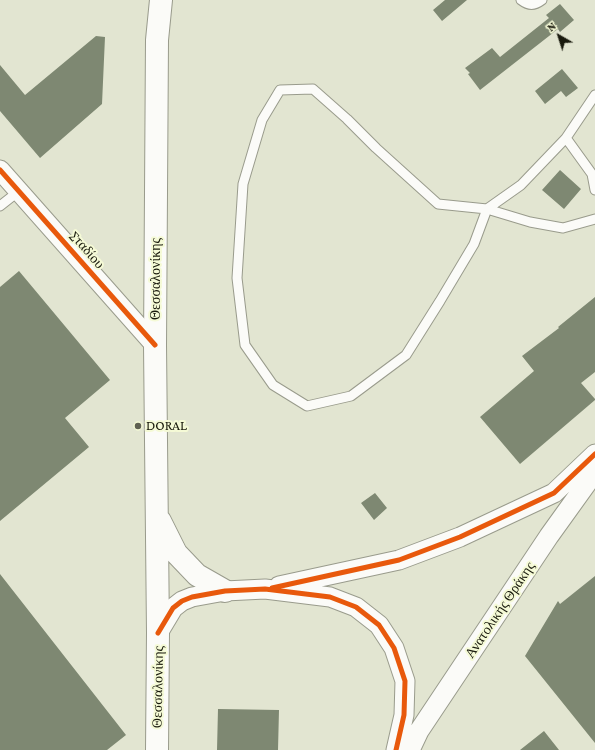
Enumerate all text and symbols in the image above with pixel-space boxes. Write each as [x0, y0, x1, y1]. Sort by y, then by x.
north arrow [539, 16, 579, 56]
text: N [545, 20, 558, 34]
street label: Σταδίου [66, 228, 108, 272]
street label: Θεσσαλονίκης [148, 238, 164, 320]
place label: DORAL [146, 418, 187, 434]
marker: DORAL [133, 421, 143, 431]
street label: Ανατολικής Θράκης [462, 559, 538, 661]
street label: Θεσσαλονίκης [149, 646, 167, 728]

